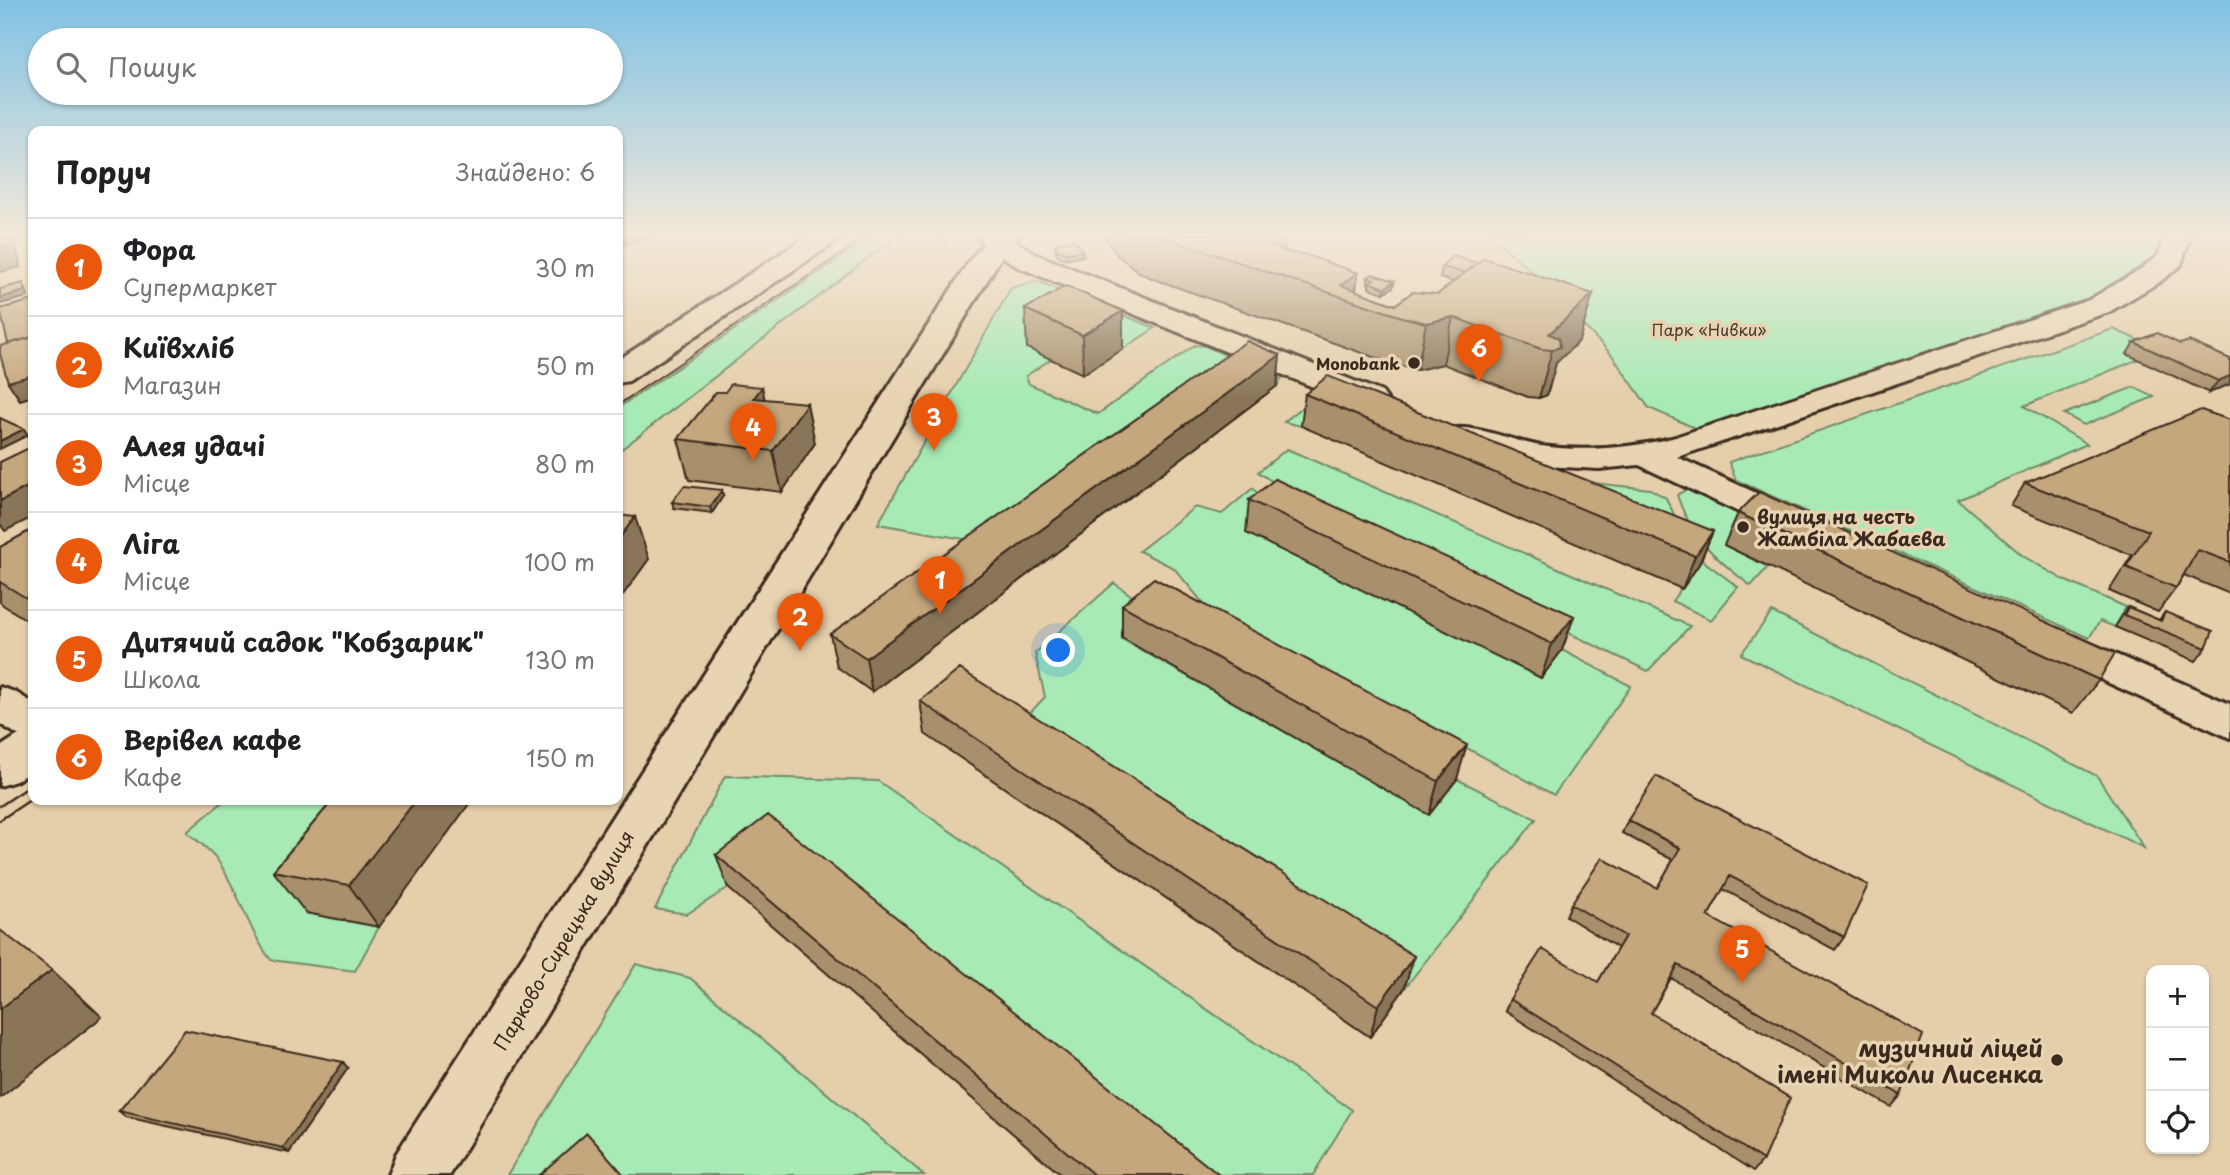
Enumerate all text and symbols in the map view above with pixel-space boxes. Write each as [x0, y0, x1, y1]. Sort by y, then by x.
search box [28, 28, 623, 105]
text: Пошук [108, 47, 196, 86]
icon: search [52, 48, 90, 86]
text: Поруч [56, 149, 151, 194]
text: Знайдено: 6 [456, 154, 595, 189]
text: Фора [123, 230, 196, 269]
text: 1 [74, 250, 85, 285]
text: 30 m [534, 250, 595, 285]
text: Супермаркет [123, 269, 277, 304]
park label: Парк «Нивки» [1651, 317, 1767, 341]
pin: 6 [1456, 324, 1502, 382]
text: Київхліб [123, 328, 234, 367]
text: 2 [71, 348, 87, 383]
text: 50 m [535, 348, 595, 383]
place label: Monobank [1316, 351, 1400, 375]
marker: Monobank [1406, 355, 1422, 371]
text: Магазин [123, 367, 222, 402]
pin: 3 [911, 393, 957, 451]
pin: 4 [730, 403, 776, 461]
text: Алея удачі [123, 426, 265, 465]
text: 3 [71, 446, 87, 481]
text: 80 m [535, 446, 595, 481]
text: Місце [123, 465, 190, 500]
place label: вулиця на честь Жамбіла Жабаєва [1757, 502, 1945, 552]
marker: вулиця на честь Жамбіла Жабаєва [1735, 519, 1751, 535]
text: Ліга [123, 524, 180, 563]
text: 4 [71, 544, 87, 579]
text: 100 m [525, 544, 595, 579]
pin: 1 [917, 556, 963, 614]
text: Місце [123, 563, 190, 598]
pin: 2 [777, 593, 823, 651]
text: Дитячий садок "Кобзарик" [123, 622, 484, 661]
your location [1041, 633, 1075, 667]
text: 5 [72, 642, 86, 677]
text: 130 m [525, 642, 595, 677]
text: Школа [123, 661, 200, 696]
text: Верівел кафе [123, 720, 301, 759]
text: 6 [71, 740, 87, 775]
text: 150 m [526, 740, 595, 775]
text: Кафе [123, 759, 182, 794]
street label: Парково-Сирецька вулиця [486, 825, 640, 1055]
pin: 5 [1719, 925, 1765, 983]
map controls [2146, 965, 2209, 1154]
button: + [2146, 965, 2209, 1028]
button: − [2146, 1028, 2209, 1091]
place label: музичний ліцей імені Миколи Лисенка [1777, 1030, 2043, 1091]
marker: музичний ліцей імені Миколи Лисенка [2049, 1052, 2065, 1068]
button: locate [2146, 1091, 2209, 1154]

